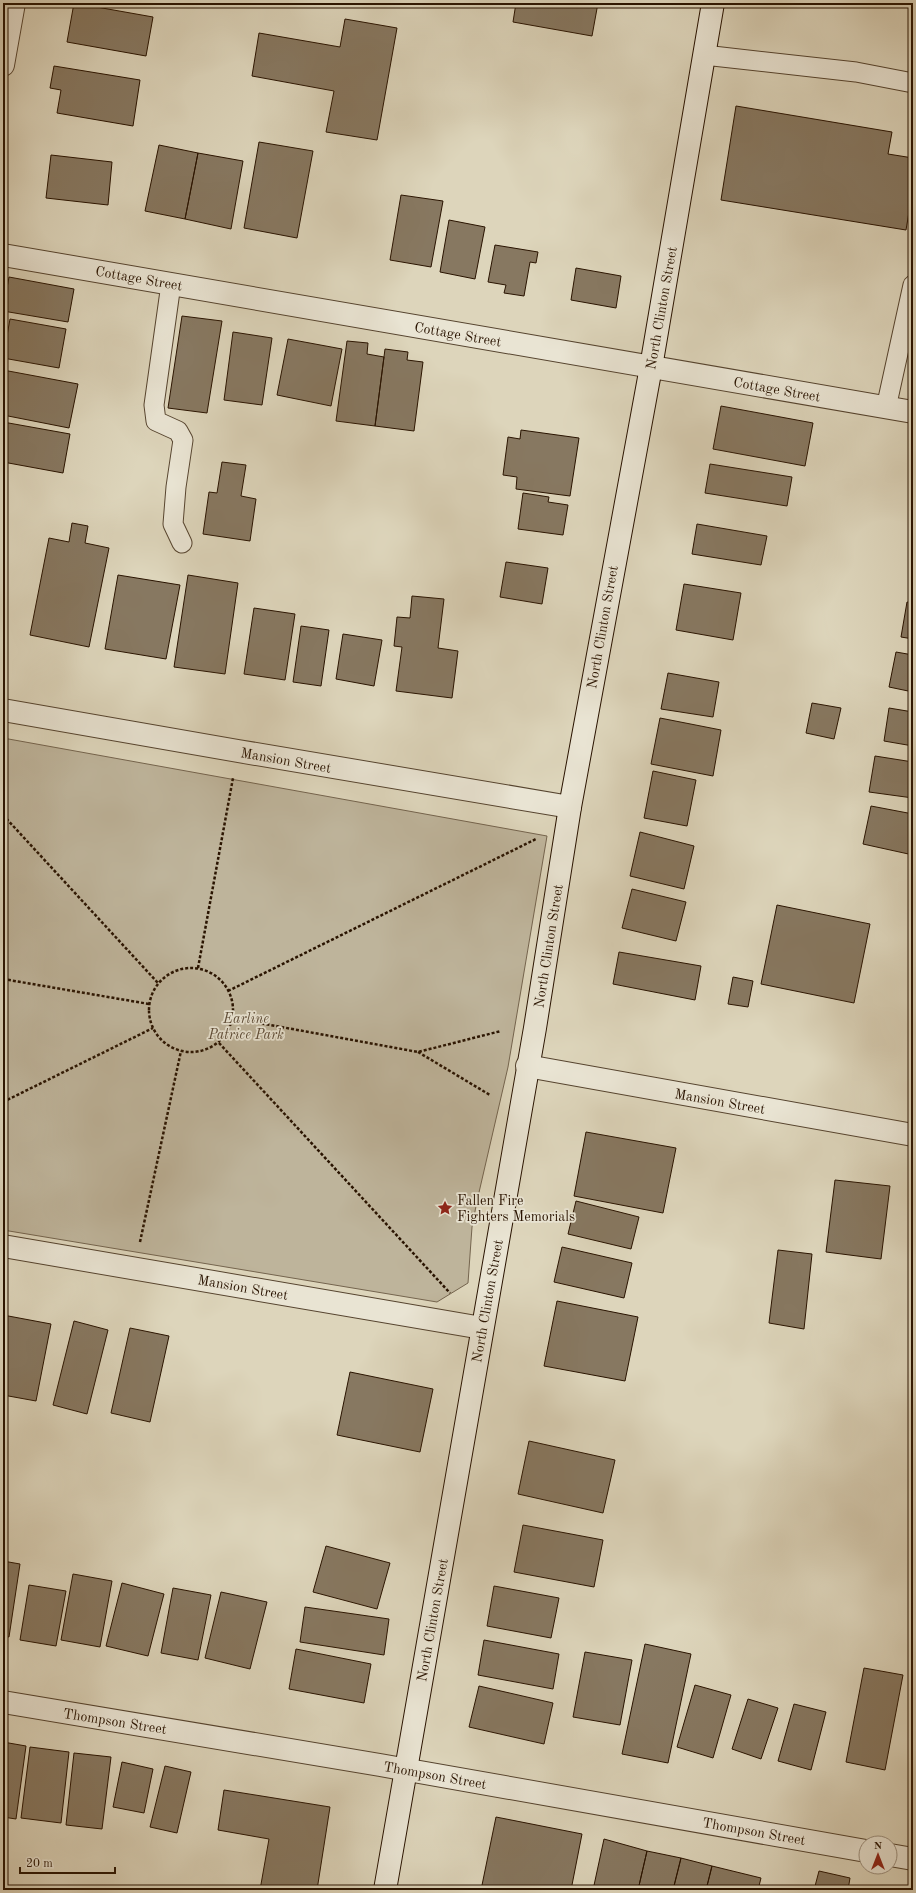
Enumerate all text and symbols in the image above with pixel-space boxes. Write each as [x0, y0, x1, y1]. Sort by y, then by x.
street label: North Clinton Street [644, 245, 680, 371]
street label: Cottage Street [94, 264, 183, 294]
street label: Cottage Street [413, 320, 502, 350]
street label: Cottage Street [732, 375, 821, 405]
street label: North Clinton Street [585, 564, 621, 690]
street label: Mansion Street [240, 746, 332, 776]
street label: North Clinton Street [532, 883, 566, 1009]
park label: Earline Patrice Park [207, 1012, 284, 1042]
street label: Mansion Street [674, 1087, 766, 1117]
place label: Fallen Fire Fighters Memorials [457, 1194, 575, 1224]
place icon: Fallen Fire Fighters Memorials [436, 1199, 454, 1217]
street label: North Clinton Street [470, 1238, 506, 1364]
street label: Mansion Street [197, 1273, 289, 1303]
street label: North Clinton Street [415, 1557, 451, 1683]
street label: Thompson Street [62, 1707, 168, 1737]
street label: Thompson Street [382, 1760, 488, 1792]
street label: Thompson Street [701, 1816, 807, 1848]
north arrow [858, 1835, 898, 1875]
text: N [874, 1841, 883, 1852]
scale bar [20, 1849, 115, 1875]
text: 20 m [26, 1858, 53, 1870]

